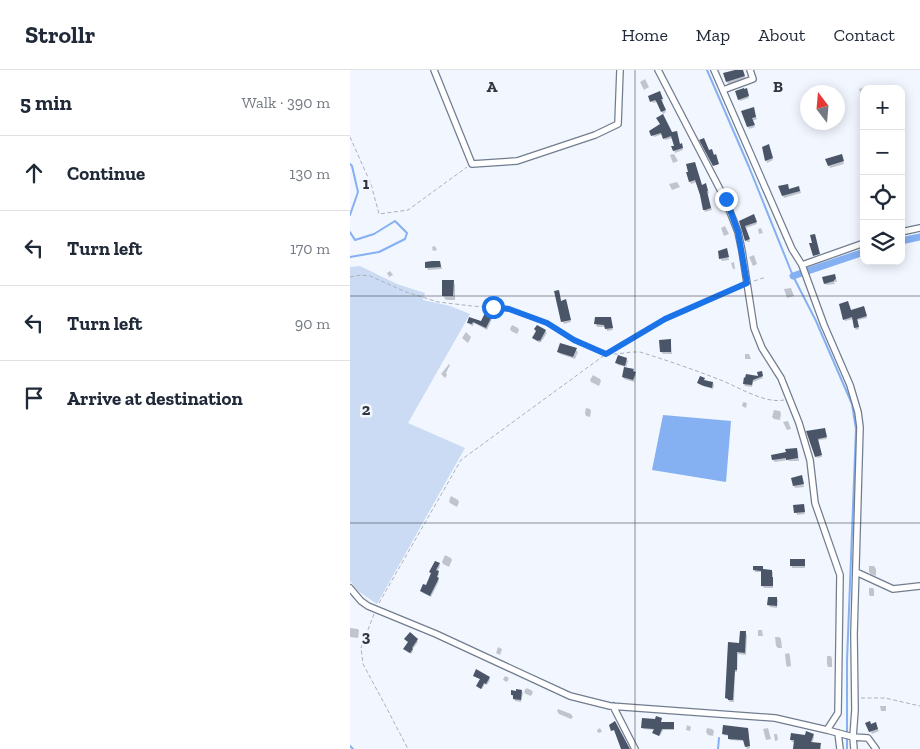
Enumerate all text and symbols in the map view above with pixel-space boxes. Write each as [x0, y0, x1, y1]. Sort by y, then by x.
text: Strollr [25, 20, 95, 49]
text: Home [621, 24, 668, 46]
text: Map [696, 24, 730, 46]
text: About [758, 24, 805, 46]
text: Contact [833, 24, 895, 46]
text: A [487, 77, 498, 96]
text: B [773, 77, 783, 96]
north arrow [800, 85, 845, 130]
map controls [860, 85, 905, 265]
button: + [860, 85, 905, 130]
text: 5 min [20, 90, 72, 115]
text: Walk · 390 m [242, 93, 330, 112]
button: − [860, 130, 905, 175]
icon: ahead [20, 159, 48, 187]
text: Continue [67, 162, 145, 185]
text: 130 m [289, 164, 330, 183]
text: 1 [363, 174, 370, 193]
button: locate [860, 175, 905, 220]
route end [715, 188, 738, 211]
button: layers [860, 220, 905, 265]
icon: left [20, 234, 48, 262]
text: Turn left [67, 237, 142, 260]
text: 170 m [290, 239, 330, 258]
route start [482, 296, 505, 319]
icon: left [20, 309, 48, 337]
text: Turn left [67, 312, 142, 335]
text: 90 m [295, 314, 330, 333]
icon: arrive [20, 384, 48, 412]
text: Arrive at destination [67, 387, 243, 410]
text: 2 [362, 400, 371, 419]
text: 3 [362, 627, 371, 646]

